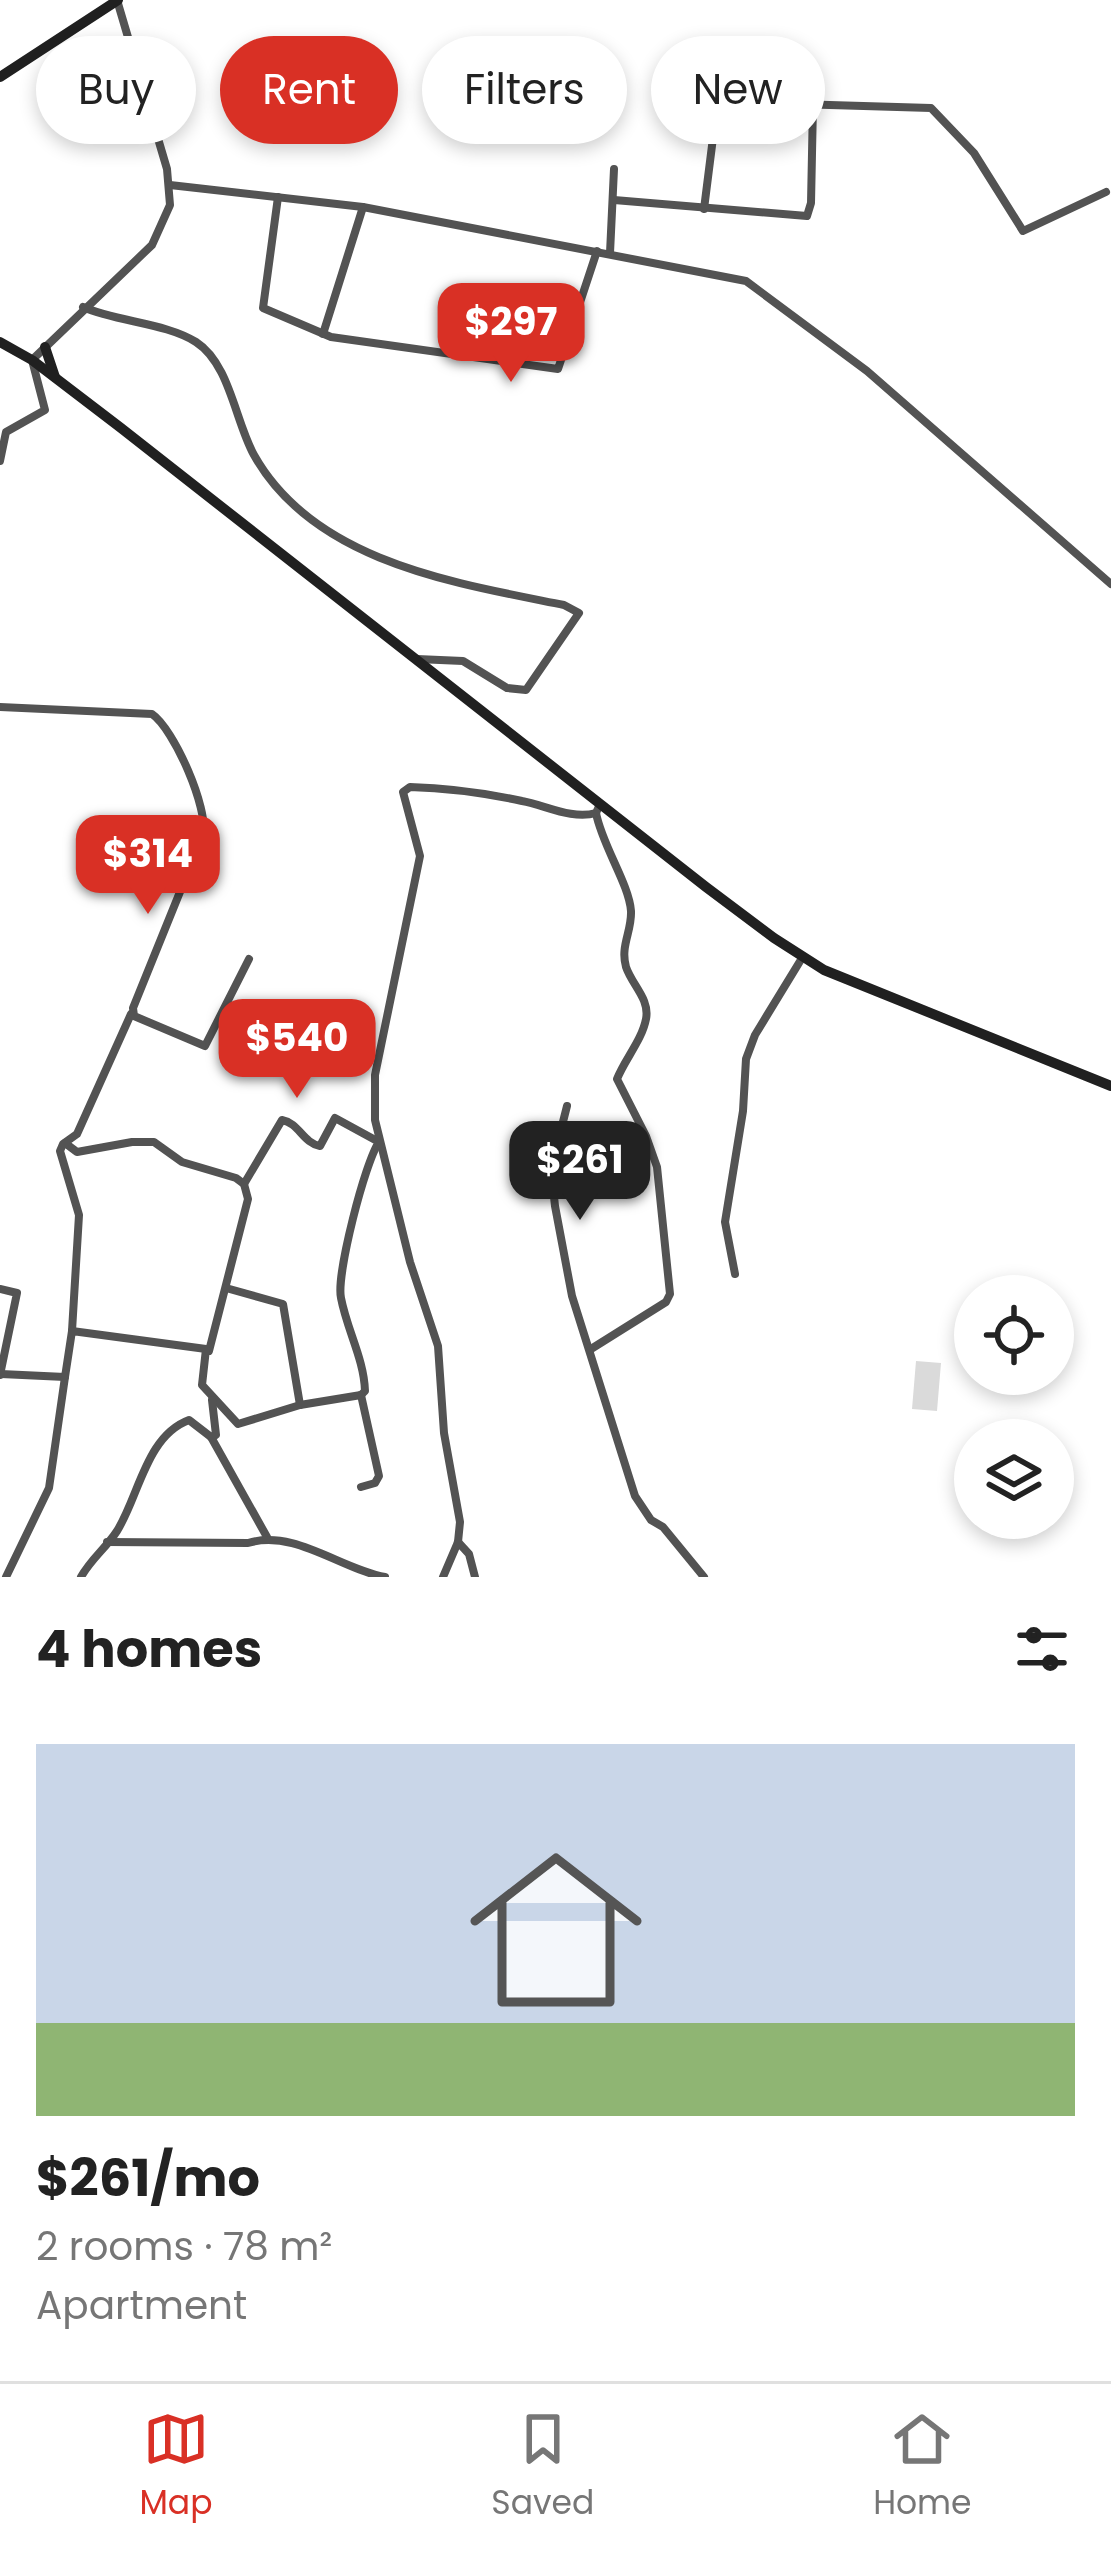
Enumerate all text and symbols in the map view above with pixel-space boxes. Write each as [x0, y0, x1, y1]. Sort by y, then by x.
chip: Buy [36, 36, 196, 144]
chip: Rent [220, 36, 398, 144]
chip: Filters [422, 36, 627, 144]
chip: New [651, 36, 825, 144]
pin: $297 [440, 283, 582, 385]
text: $297 [465, 294, 557, 349]
pin: $314 [77, 815, 219, 917]
text: $314 [103, 826, 193, 881]
pin: $540 [226, 999, 368, 1101]
text: $540 [246, 1010, 348, 1065]
pin: $261 [509, 1121, 651, 1223]
text: $261 [536, 1132, 624, 1187]
map controls [954, 1275, 1074, 1539]
button: locate [954, 1275, 1074, 1395]
button: layers [954, 1419, 1074, 1539]
text: 4 homes [36, 1613, 262, 1685]
icon: filters [1009, 1616, 1075, 1682]
icon: home [448, 1822, 664, 2038]
text: $261/mo [36, 2142, 260, 2214]
text: 2 rooms · 78 m² [36, 2219, 332, 2274]
text: Apartment [36, 2278, 247, 2333]
tab: Map [139, 2406, 212, 2528]
tab: Saved [491, 2406, 594, 2528]
tab: Home [873, 2406, 972, 2528]

